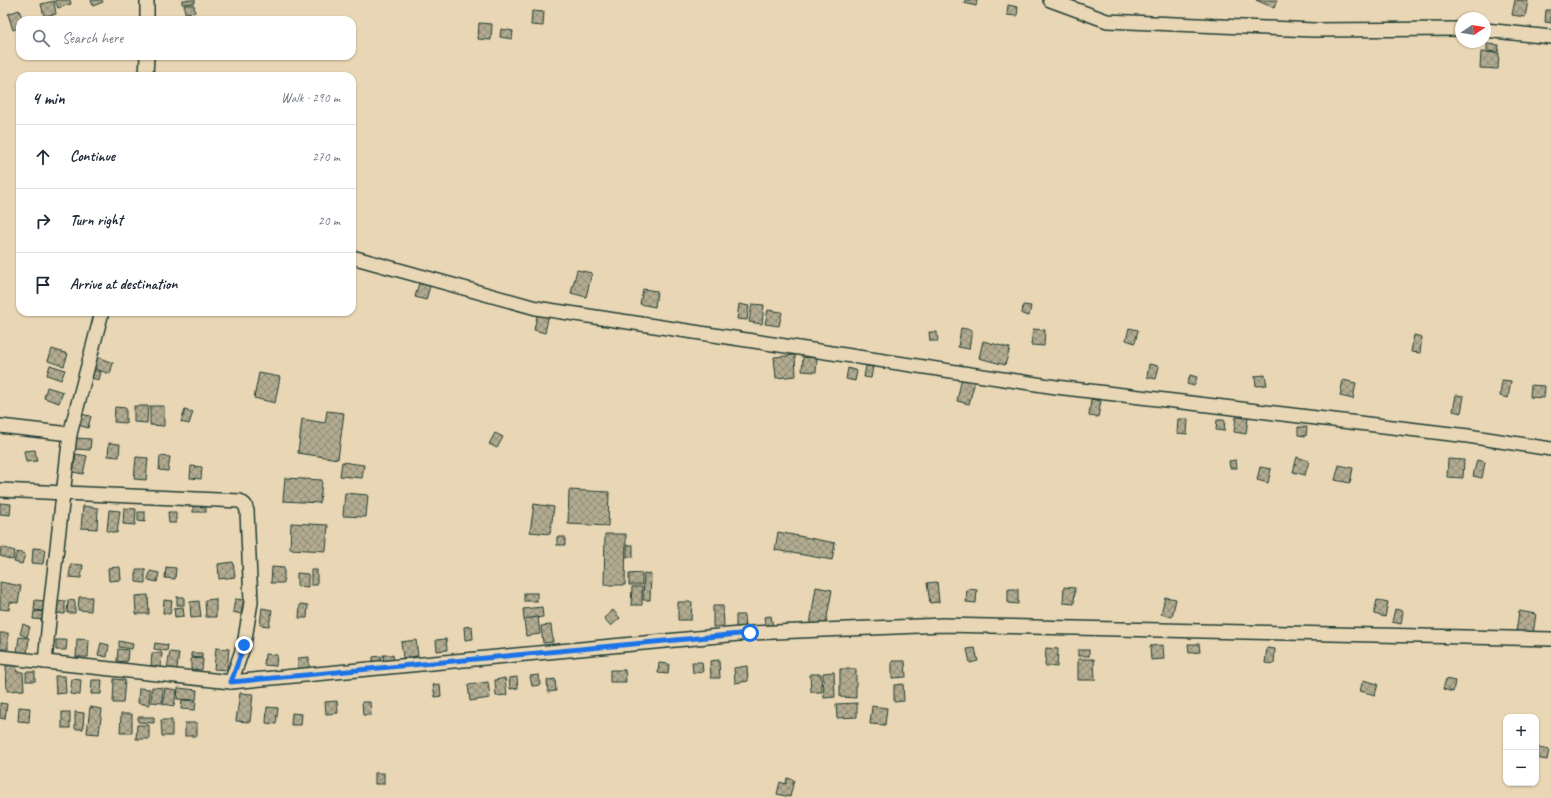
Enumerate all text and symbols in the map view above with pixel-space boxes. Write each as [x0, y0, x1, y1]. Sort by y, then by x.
north arrow [1455, 12, 1491, 48]
search box [16, 16, 356, 60]
icon: search [30, 27, 52, 49]
text: Search here [62, 29, 123, 48]
text: 4 min [32, 88, 65, 109]
text: Walk · 290 m [281, 90, 340, 106]
icon: ahead [32, 146, 54, 168]
text: Continue [70, 147, 115, 166]
text: 270 m [312, 149, 340, 165]
icon: right [32, 210, 54, 232]
text: Turn right [70, 211, 123, 230]
text: 20 m [318, 213, 340, 229]
icon: arrive [32, 274, 54, 296]
text: Arrive at destination [70, 275, 177, 294]
route start [741, 624, 759, 642]
route end [235, 636, 253, 654]
map controls [1503, 714, 1539, 786]
button: + [1503, 714, 1539, 750]
button: − [1503, 750, 1539, 786]

